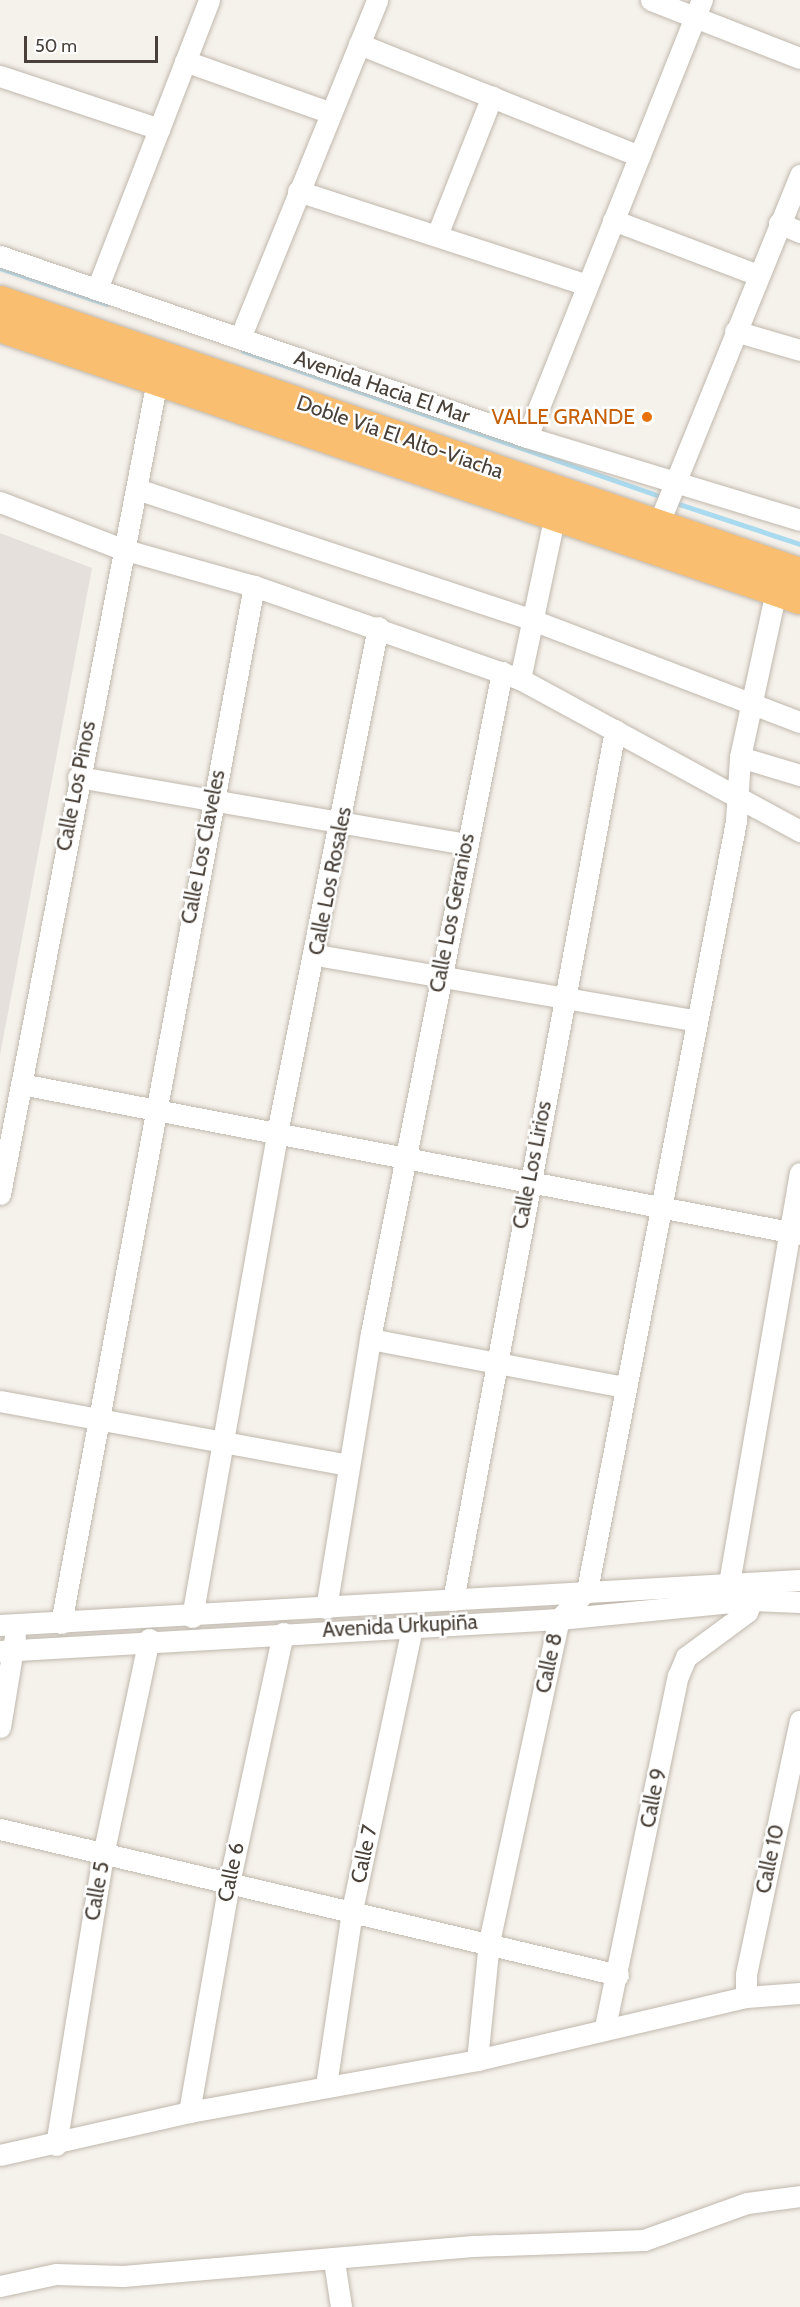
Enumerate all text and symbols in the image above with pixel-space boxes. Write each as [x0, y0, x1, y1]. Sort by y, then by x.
scale bar [27, 24, 160, 62]
text: 50 m [35, 35, 77, 57]
street label: Avenida Hacia El Mar [291, 345, 473, 429]
street label: Doble Vía El Alto-Viacha [293, 390, 507, 484]
place label: VALLE GRANDE [491, 404, 635, 430]
marker: VALLE GRANDE [640, 410, 654, 424]
street label: Calle Los Pinos [51, 719, 101, 853]
street label: Calle Los Claveles [176, 768, 230, 926]
street label: Calle Los Rosales [303, 805, 357, 957]
street label: Calle Los Geranios [424, 831, 480, 995]
street label: Calle Los Lirios [507, 1099, 557, 1231]
street label: Avenida Urkupiña [322, 1609, 478, 1643]
street label: Calle 8 [530, 1631, 568, 1695]
street label: Calle 9 [635, 1766, 671, 1830]
street label: Calle 10 [750, 1822, 790, 1896]
street label: Calle 7 [346, 1823, 382, 1885]
street label: Calle 6 [212, 1840, 250, 1904]
street label: Calle 5 [79, 1859, 115, 1923]

